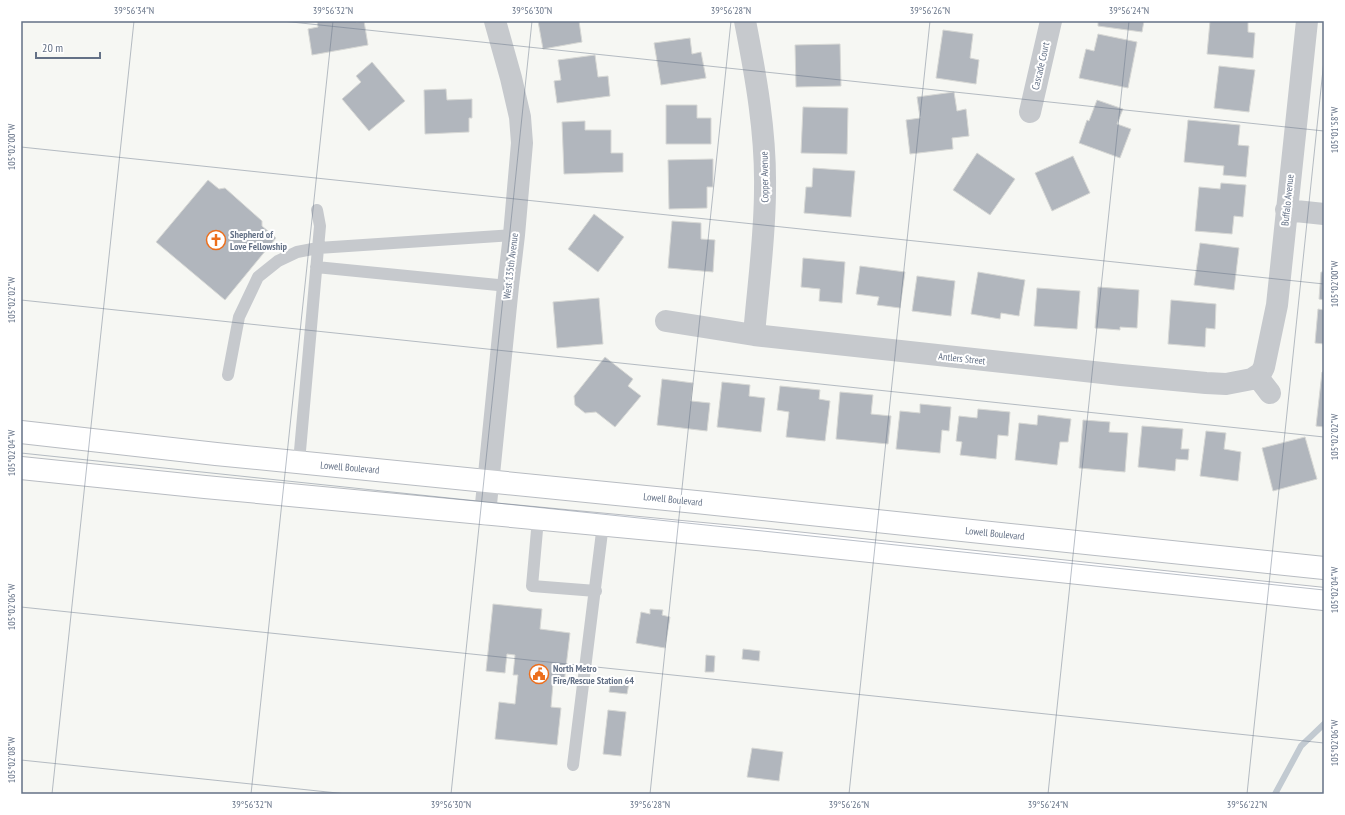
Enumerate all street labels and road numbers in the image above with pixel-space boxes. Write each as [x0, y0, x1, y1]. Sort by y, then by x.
street label: Cascade Court [1029, 41, 1052, 91]
street label: Copper Avenue [758, 151, 771, 203]
street label: Buffalo Avenue [1278, 174, 1297, 227]
street label: West 135th Avenue [500, 232, 521, 300]
street label: Antlers Street [938, 350, 986, 367]
street label: Lowell Boulevard [320, 458, 380, 477]
street label: Lowell Boulevard [643, 490, 703, 509]
street label: Lowell Boulevard [965, 524, 1025, 543]

